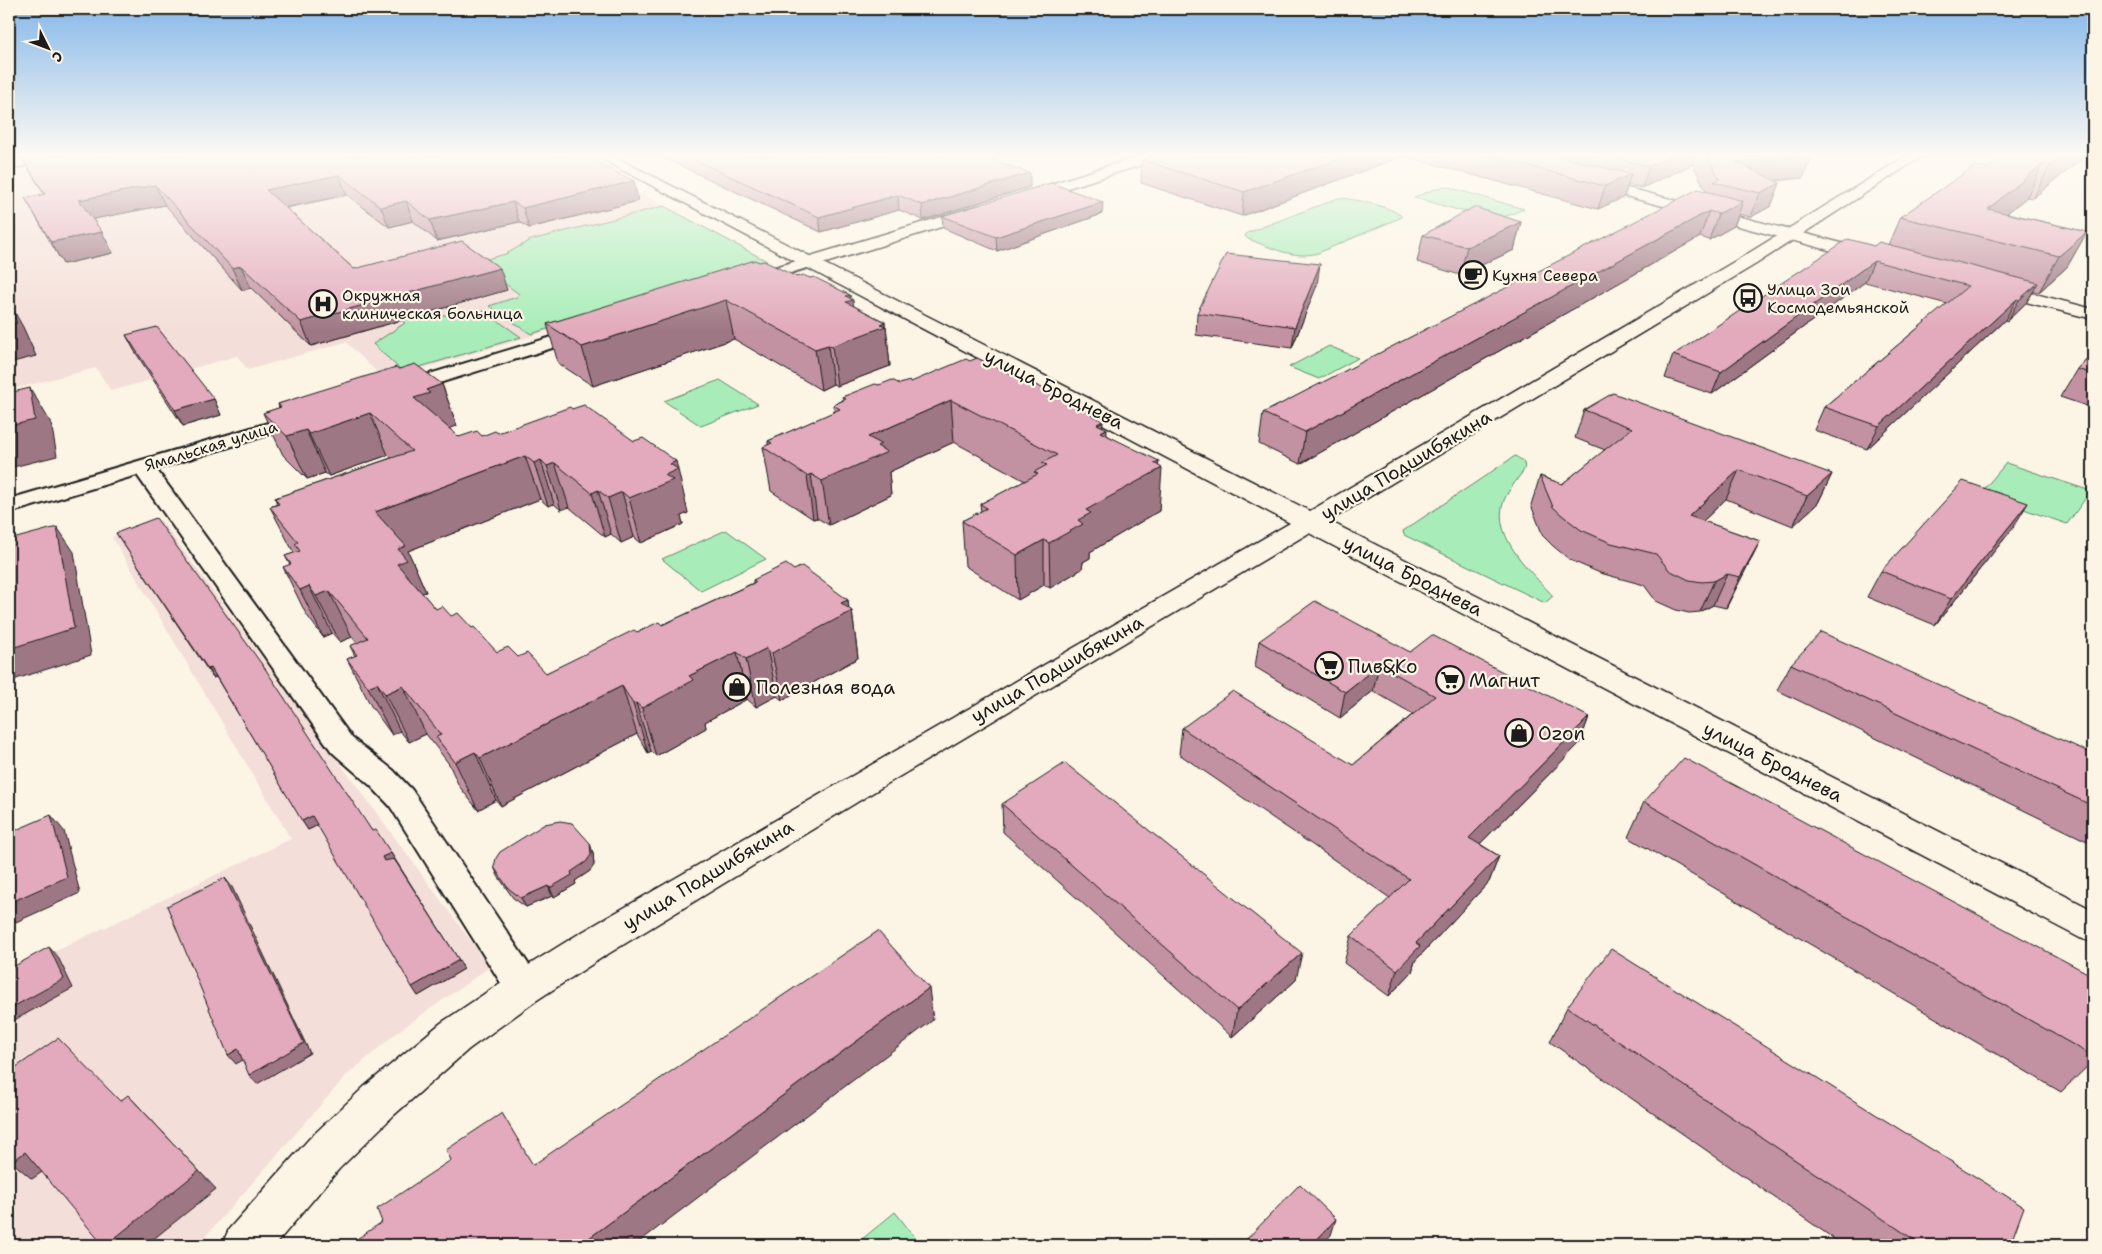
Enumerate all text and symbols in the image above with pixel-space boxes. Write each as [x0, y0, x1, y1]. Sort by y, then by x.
north arrow [22, 22, 72, 72]
text: С [48, 47, 67, 66]
cafe icon: Кухня Севера [1458, 260, 1488, 290]
place label: Кухня Севера [1492, 265, 1598, 286]
place label: Улица Зои Космодемьянской [1767, 279, 1909, 318]
bus stop icon: Улица Зои Космодемьянской [1733, 283, 1763, 313]
place label: Окружная клиническая больница [342, 285, 523, 324]
hospital icon: Окружная клиническая больница [308, 289, 338, 319]
street label: улица Броднева [980, 343, 1128, 435]
street label: улица Подшибякина [1316, 404, 1496, 526]
street label: Ямальская улица [142, 416, 280, 476]
street label: улица Броднева [1339, 530, 1487, 622]
street label: улица Подшибякина [966, 609, 1148, 729]
supermarket icon: Пив&Ко [1314, 651, 1344, 681]
place label: Пив&Ко [1348, 654, 1418, 679]
supermarket icon: Магнит [1435, 665, 1465, 695]
place label: Магнит [1469, 668, 1540, 693]
shop icon: Полезная вода [722, 672, 752, 702]
place label: Полезная вода [756, 675, 895, 700]
street label: улица Броднева [1699, 716, 1847, 808]
shop icon: Ozon [1504, 718, 1534, 748]
place label: Ozon [1538, 721, 1585, 746]
street label: улица Подшибякина [618, 814, 798, 936]

